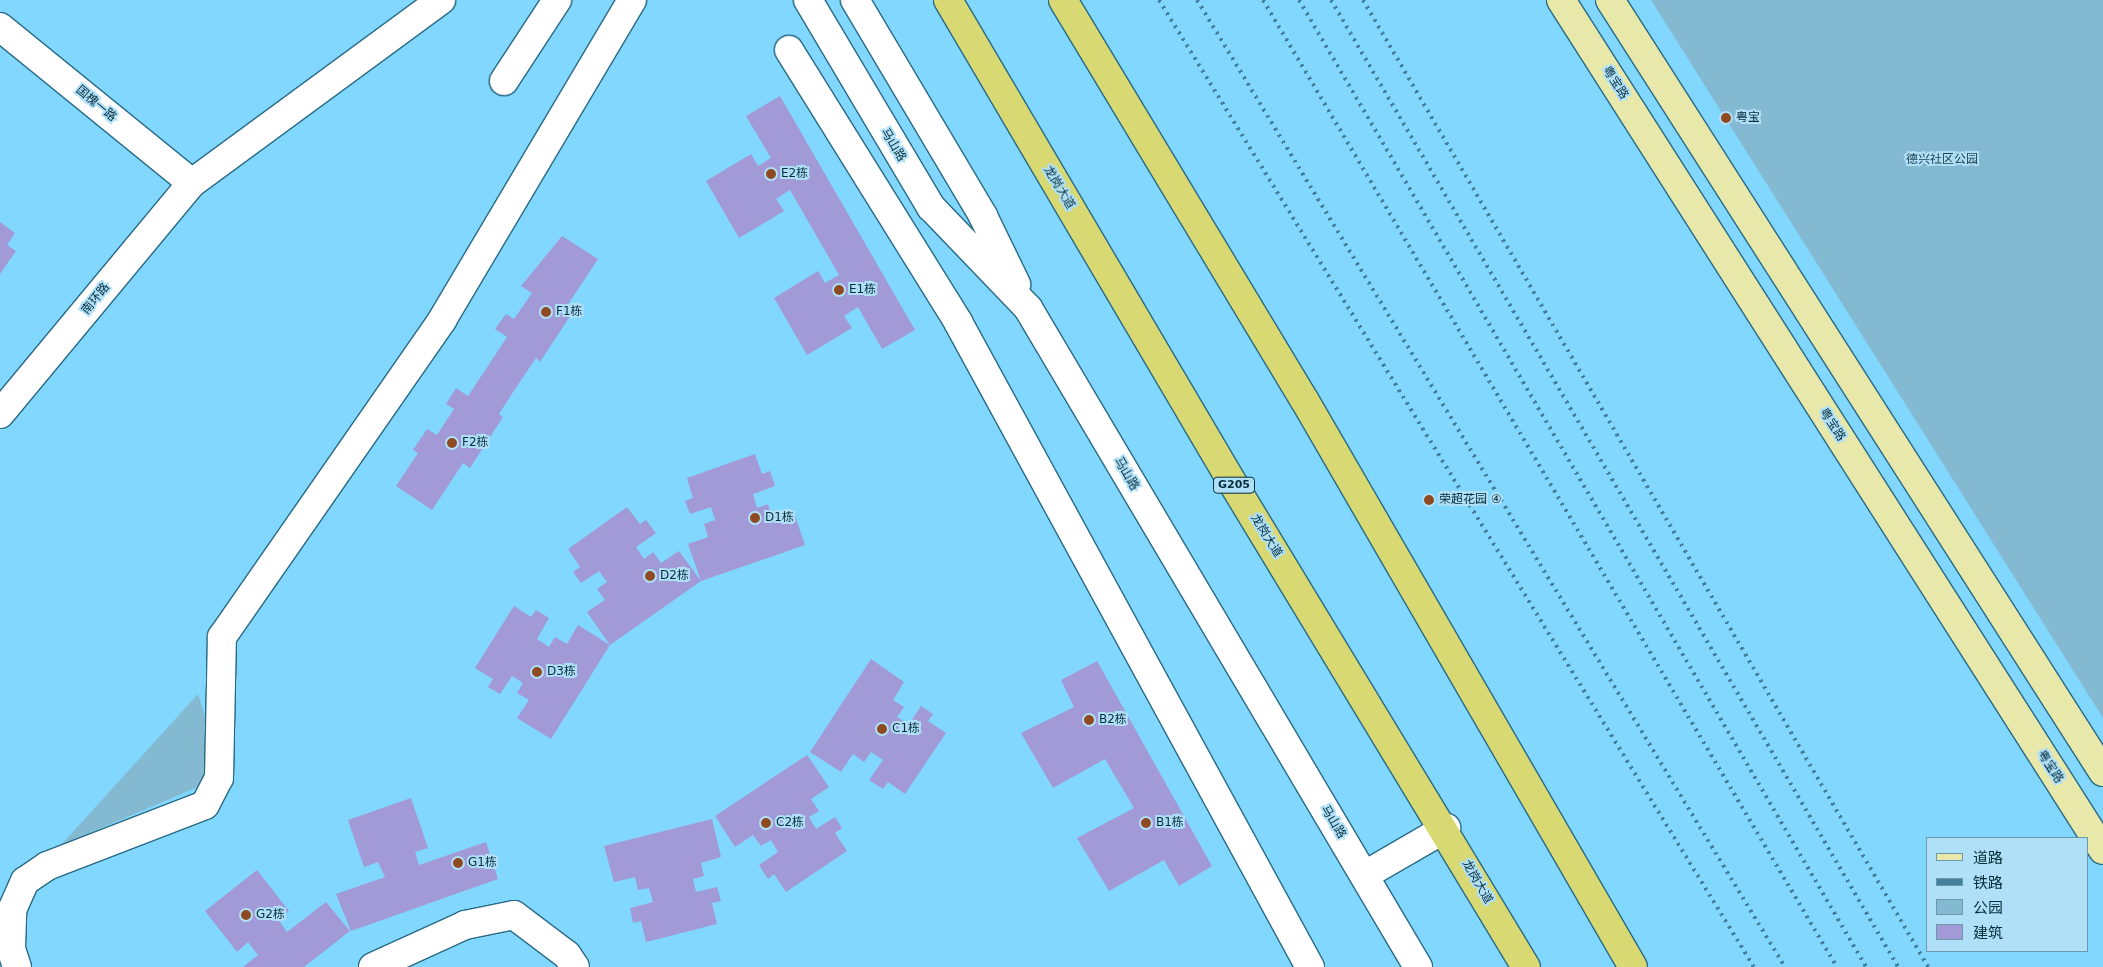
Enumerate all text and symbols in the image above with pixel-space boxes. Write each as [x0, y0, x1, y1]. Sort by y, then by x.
street label: 粤宝路 [1599, 64, 1631, 102]
street label: 国槐一路 [73, 83, 119, 125]
place label: 粤宝 [1736, 111, 1760, 125]
marker: 粤宝 [1720, 112, 1732, 124]
street label: 马山路 [878, 126, 908, 164]
park label: 德兴社区公园 [1906, 153, 1978, 167]
street label: 龙岗大道 [1040, 164, 1078, 212]
place label: E2栋 [781, 167, 808, 181]
marker: E2栋 [765, 168, 777, 180]
street label: 南环路 [79, 280, 113, 318]
place label: E1栋 [849, 283, 876, 297]
marker: E1栋 [833, 284, 845, 296]
place label: F1栋 [556, 305, 583, 319]
marker: F1栋 [540, 306, 552, 318]
street label: 粤宝路 [1816, 406, 1848, 444]
place label: F2栋 [462, 436, 489, 450]
marker: F2栋 [446, 437, 458, 449]
street label: 马山路 [1111, 455, 1141, 493]
road number: G205 [1213, 476, 1255, 494]
place label: 荣超花园 ④ [1439, 493, 1502, 507]
marker: 荣超花园 ④ [1423, 494, 1435, 506]
place label: D1栋 [765, 511, 794, 525]
marker: D1栋 [749, 512, 761, 524]
street label: 龙岗大道 [1247, 512, 1285, 560]
place label: D2栋 [660, 569, 689, 583]
marker: D2栋 [644, 570, 656, 582]
place label: D3栋 [547, 665, 576, 679]
marker: D3栋 [531, 666, 543, 678]
place label: B2栋 [1099, 713, 1127, 727]
marker: B2栋 [1083, 714, 1095, 726]
place label: C1栋 [892, 722, 920, 736]
marker: C1栋 [876, 723, 888, 735]
street label: 粤宝路 [2034, 748, 2066, 786]
street label: 马山路 [1318, 803, 1348, 841]
place label: C2栋 [776, 816, 804, 830]
place label: B1栋 [1156, 816, 1184, 830]
marker: C2栋 [760, 817, 772, 829]
marker: B1栋 [1140, 817, 1152, 829]
legend [1926, 837, 2088, 952]
text: 道路 [1973, 849, 2003, 867]
place label: G1栋 [468, 856, 497, 870]
marker: G1栋 [452, 857, 464, 869]
street label: 龙岗大道 [1459, 858, 1495, 906]
text: 铁路 [1973, 874, 2003, 892]
text: 公园 [1973, 899, 2003, 917]
place label: G2栋 [256, 908, 285, 922]
marker: G2栋 [240, 909, 252, 921]
text: 建筑 [1973, 924, 2003, 942]

